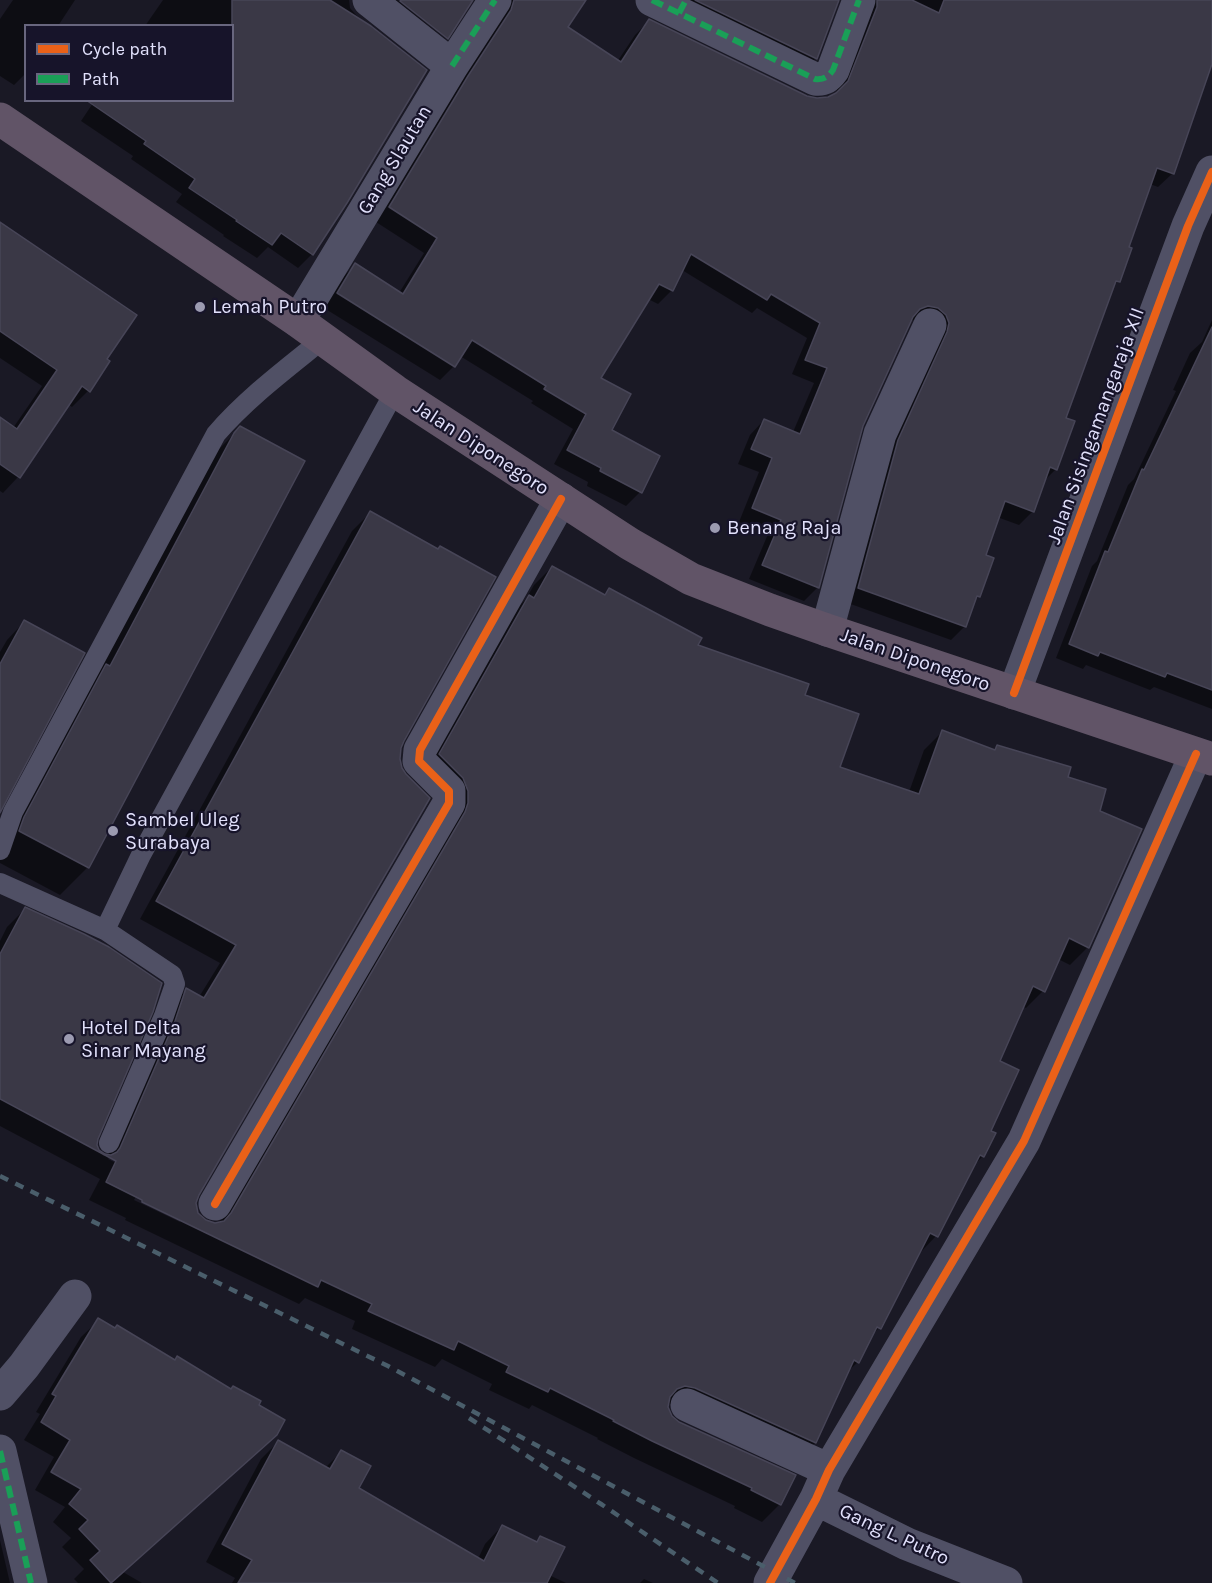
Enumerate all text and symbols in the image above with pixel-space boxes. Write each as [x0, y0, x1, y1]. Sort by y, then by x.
legend [24, 24, 234, 102]
text: Cycle path [82, 38, 167, 60]
text: Path [82, 68, 120, 90]
street label: Gang Slautan [353, 101, 437, 219]
place label: Lemah Putro [212, 295, 327, 319]
marker: Lemah Putro [193, 300, 207, 314]
street label: Jalan Sisingamangaraja XII [1042, 305, 1150, 547]
street label: Jalan Diponegoro [409, 395, 553, 501]
place label: Benang Raja [727, 516, 841, 540]
marker: Benang Raja [708, 521, 722, 535]
street label: Jalan Diponegoro [837, 623, 993, 697]
place label: Sambel Uleg Surabaya [125, 808, 239, 855]
marker: Sambel Uleg Surabaya [106, 824, 120, 838]
place label: Hotel Delta Sinar Mayang [81, 1016, 206, 1063]
marker: Hotel Delta Sinar Mayang [62, 1032, 76, 1046]
street label: Gang L. Putro [835, 1499, 953, 1571]

